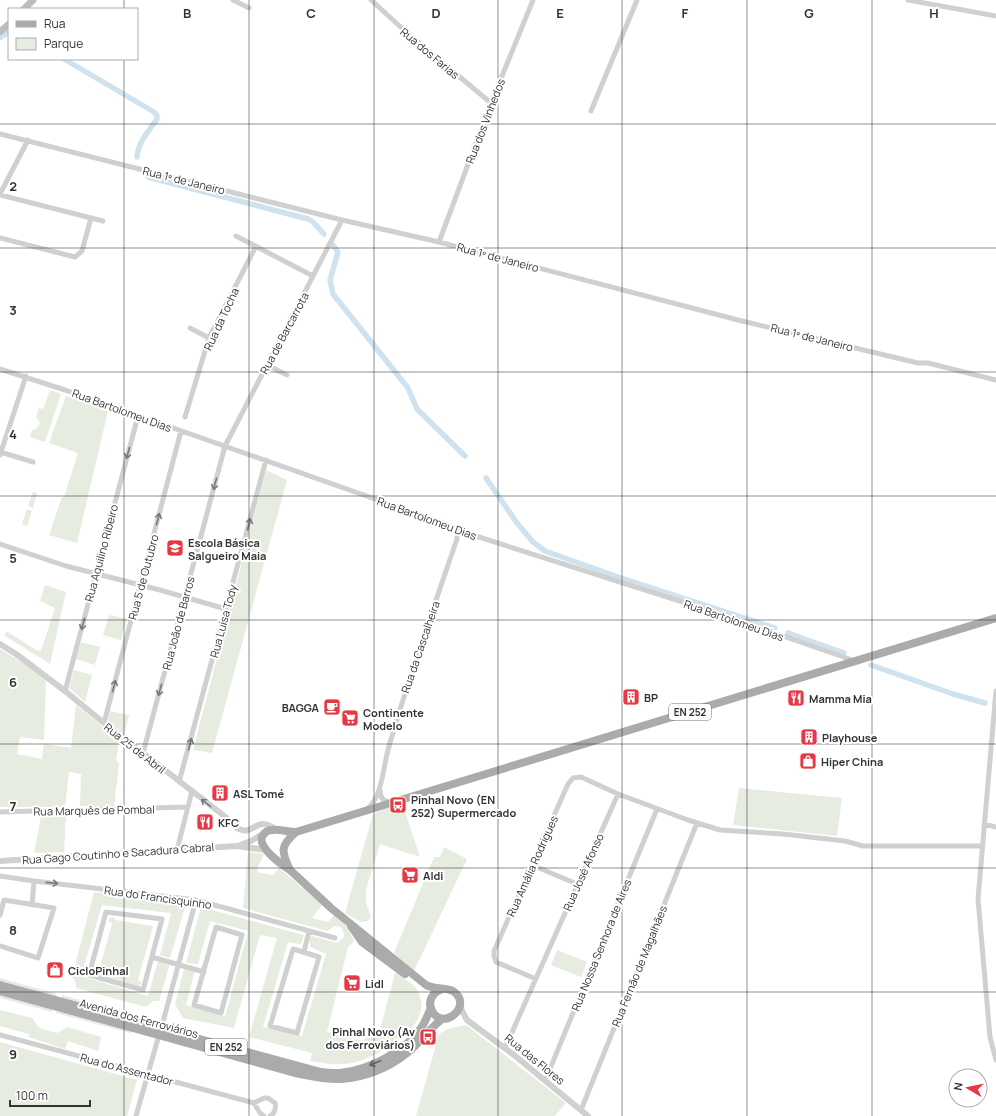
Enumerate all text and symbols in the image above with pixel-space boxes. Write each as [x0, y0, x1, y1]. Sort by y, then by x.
text: B [183, 4, 191, 22]
text: C [306, 4, 316, 22]
text: D [431, 4, 441, 22]
text: E [556, 4, 564, 22]
text: F [682, 4, 689, 22]
text: G [804, 4, 814, 22]
text: H [929, 4, 939, 22]
legend [8, 8, 138, 60]
text: Rua [44, 15, 65, 32]
street label: Rua dos Farias [397, 24, 463, 82]
text: Parque [44, 35, 83, 52]
street label: Rua dos Vinhedos [462, 76, 508, 166]
street label: Rua 1º de Janeiro [141, 163, 227, 198]
text: 2 [9, 177, 17, 195]
street label: Rua 1º de Janeiro [455, 239, 541, 275]
street label: Rua da Tocha [200, 285, 242, 353]
street label: Rua de Barcarrota [256, 289, 312, 377]
text: 3 [9, 301, 17, 319]
street label: Rua 1º de Janeiro [769, 320, 855, 355]
street label: Rua Bartolomeu Dias [70, 385, 174, 435]
text: 4 [9, 425, 17, 443]
one-way arrow [123, 447, 131, 460]
one-way arrow [210, 477, 218, 490]
street label: Rua Bartolomeu Dias [375, 493, 479, 543]
street label: Rua Aquilino Ribeiro [81, 502, 121, 603]
one-way arrow [155, 513, 162, 526]
one-way arrow [246, 518, 253, 531]
street label: Rua 5 de Outubro [124, 532, 162, 621]
place label: Escola Básica Salgueiro Maia [188, 535, 266, 563]
school or university icon: Escola Básica Salgueiro Maia [165, 538, 185, 558]
text: 5 [9, 549, 17, 567]
street label: Rua João de Barros [158, 574, 198, 671]
street label: Rua Luísa Tody [206, 583, 240, 659]
street label: Rua Bartolomeu Dias [682, 596, 786, 644]
street label: Rua da Cascalheira [397, 599, 443, 695]
one-way arrow [78, 617, 86, 630]
text: 6 [9, 673, 17, 691]
one-way arrow [111, 680, 118, 693]
one-way arrow [156, 684, 163, 697]
building icon: BP [621, 687, 641, 707]
restaurant icon: Mamma Mia [786, 688, 806, 708]
place label: BP [644, 690, 658, 705]
place label: Mamma Mia [809, 691, 872, 706]
cafe icon: BAGGA [322, 697, 342, 717]
place label: BAGGA [282, 700, 320, 715]
road number: EN 252 [669, 704, 711, 720]
place label: Continente Modelo [363, 705, 424, 733]
supermarket icon: Continente Modelo [340, 708, 360, 728]
street label: Rua 25 de Abril [101, 719, 169, 777]
building icon: Playhouse [799, 727, 819, 747]
place label: Playhouse [822, 730, 878, 745]
one-way arrow [186, 738, 194, 751]
shop icon: Hiper China [798, 751, 818, 771]
place label: Hiper China [821, 754, 883, 769]
building icon: ASL Tomé [210, 783, 230, 803]
place label: ASL Tomé [233, 786, 284, 801]
place label: Pinhal Novo (EN 252) Supermercado [411, 792, 516, 820]
bus stop icon: Pinhal Novo (EN 252) Supermercado [388, 795, 408, 815]
text: 7 [10, 797, 17, 815]
one-way arrow [201, 798, 212, 807]
street label: Rua Marquês de Pombal [33, 801, 155, 819]
restaurant icon: KFC [195, 812, 215, 832]
street label: Rua Amália Rodrigues [503, 813, 561, 919]
place label: KFC [218, 815, 239, 830]
street label: Rua José Afonso [559, 830, 607, 913]
street label: Rua Gago Coutinho e Sacadura Cabral [22, 839, 214, 867]
supermarket icon: Aldi [400, 865, 420, 885]
place label: Aldi [423, 868, 443, 883]
street label: Rua Nossa Senhora de Aires [568, 877, 634, 1013]
one-way arrow [45, 880, 58, 887]
street label: Rua do Francisquinho [103, 882, 213, 912]
street label: Rua Fernão de Magalhães [608, 903, 670, 1029]
text: 8 [9, 921, 17, 939]
shop icon: CicloPinhal [45, 960, 65, 980]
place label: CicloPinhal [68, 963, 129, 978]
supermarket icon: Lidl [342, 973, 362, 993]
place label: Lidl [365, 976, 384, 991]
street label: Avenida dos Ferroviários [78, 995, 200, 1041]
place label: Pinhal Novo (Av dos Ferroviários) [325, 1024, 415, 1052]
bus stop icon: Pinhal Novo (Av dos Ferroviários) [418, 1027, 438, 1047]
street label: Rua das Flores [502, 1030, 568, 1088]
road number: EN 252 [205, 1039, 247, 1055]
text: 9 [9, 1045, 17, 1063]
street label: Rua do Assentador [79, 1049, 175, 1089]
one-way arrow [369, 1060, 381, 1068]
north arrow [948, 1068, 988, 1108]
text: N [950, 1081, 966, 1091]
scale bar [10, 1082, 90, 1108]
text: 100 m [16, 1087, 48, 1104]

